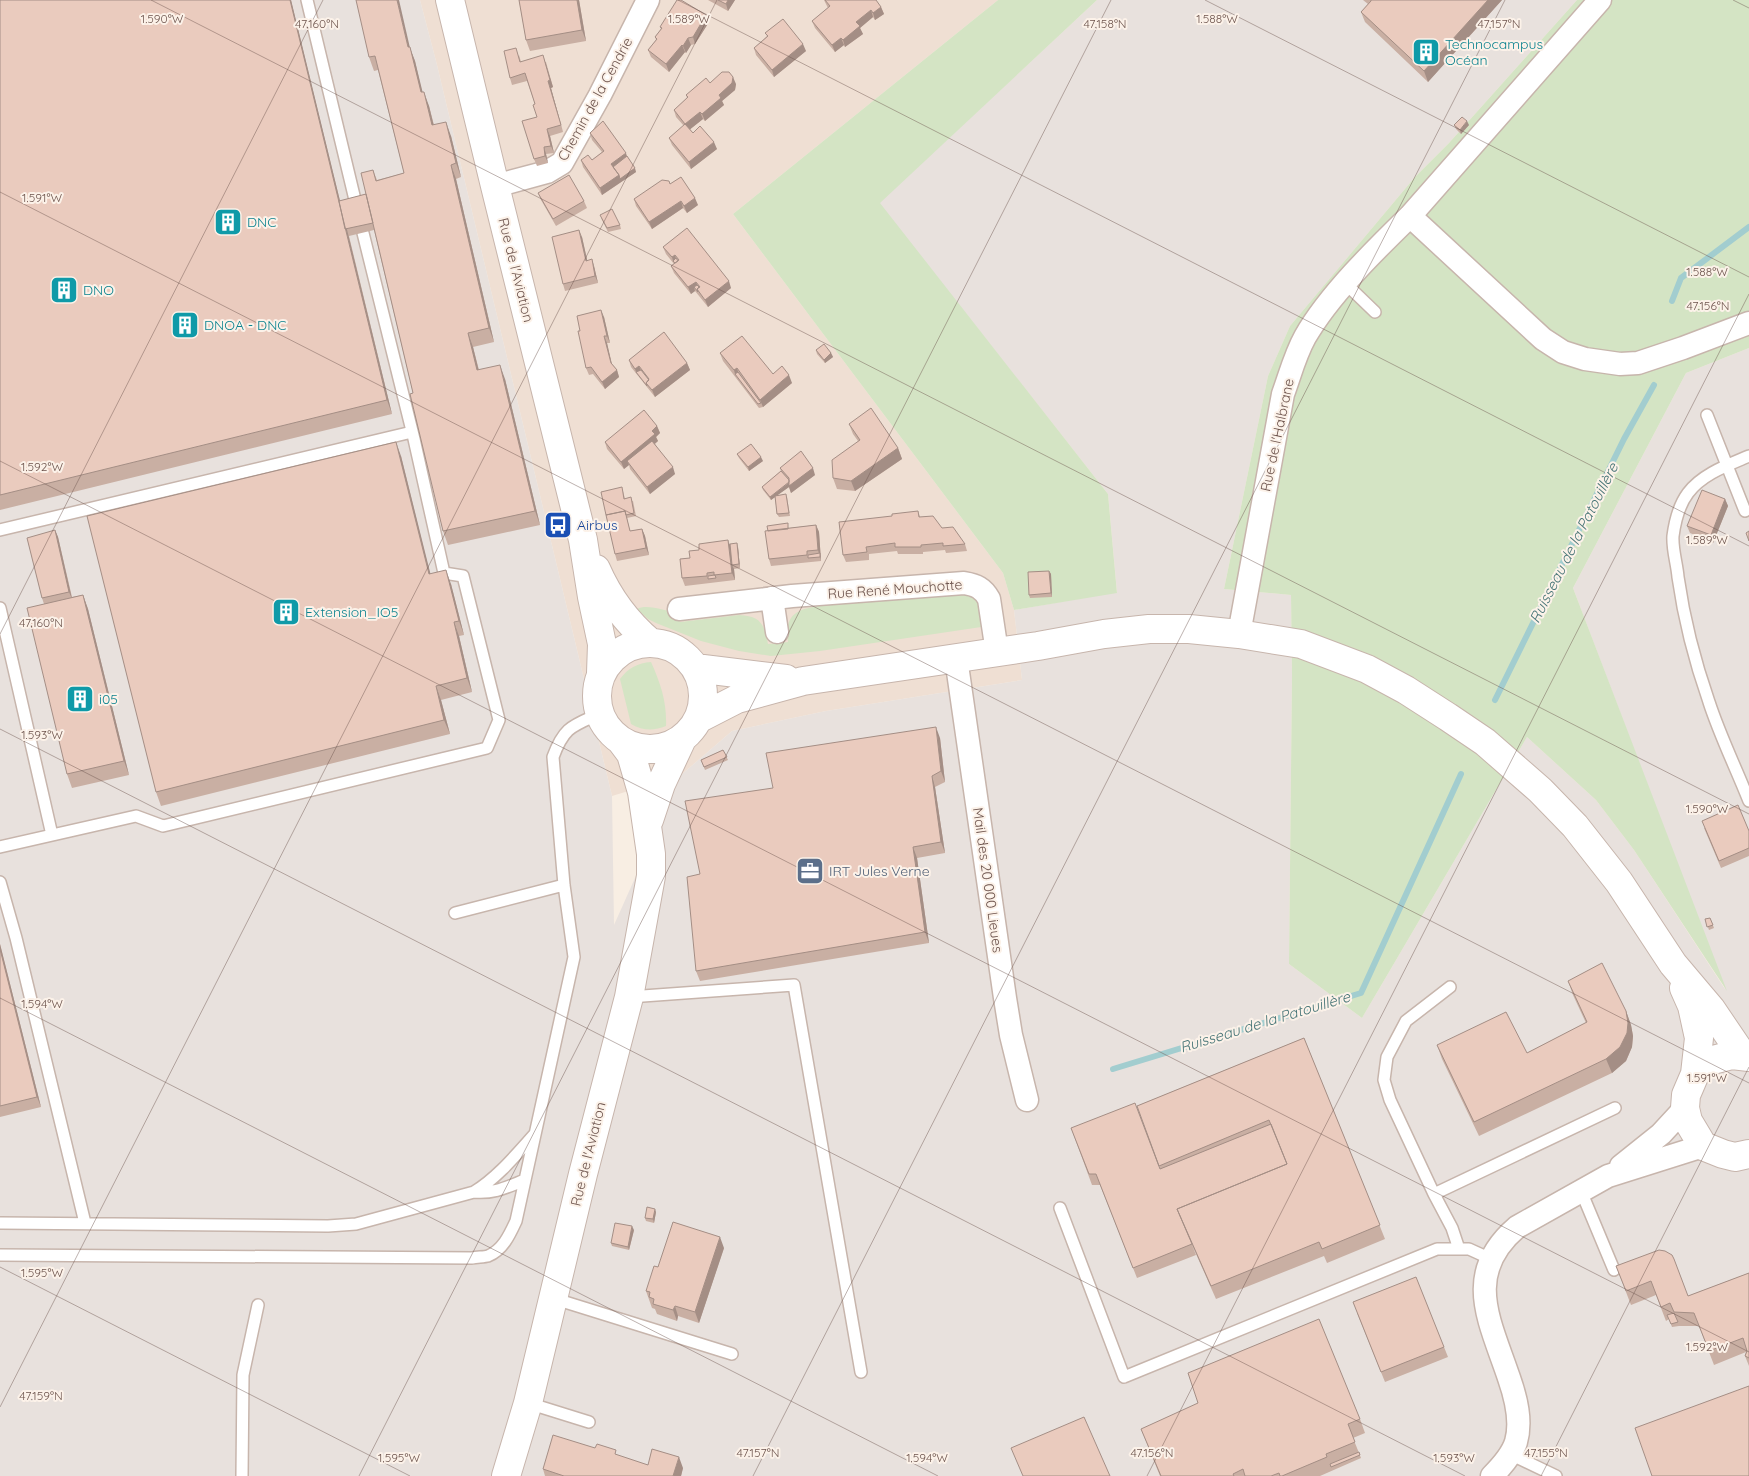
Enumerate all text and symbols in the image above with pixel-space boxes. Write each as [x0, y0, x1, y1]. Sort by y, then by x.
text: 1.590°W [141, 11, 184, 26]
text: 1.589°W [668, 11, 710, 26]
text: 1.588°W [1196, 11, 1238, 26]
text: 47.160°N [295, 16, 339, 31]
text: 47.158°N [1083, 16, 1127, 31]
text: 47.157°N [1478, 16, 1520, 31]
street label: Chemin de la Cendrie [554, 34, 636, 164]
place label: Technocampus Océan [1445, 35, 1543, 69]
building icon: Technocampus Océan [1411, 37, 1441, 67]
text: 1.591°W [22, 190, 62, 205]
building icon: DNC [213, 207, 243, 237]
place label: DNC [247, 213, 276, 231]
street label: Rue de l'Aviation [494, 216, 538, 324]
text: 1.588°W [1686, 264, 1728, 279]
building icon: DNO [49, 275, 79, 305]
place label: DNO [83, 281, 114, 299]
text: 47.156°N [1686, 298, 1730, 313]
building icon: DNOA - DNC [170, 310, 200, 340]
place label: DNOA - DNC [204, 316, 286, 334]
street label: Rue de l'Halbrane [1256, 377, 1298, 493]
text: 1.592°W [21, 459, 63, 474]
water label: Ruisseau de la Patouillère [1525, 459, 1622, 626]
bus stop icon: Airbus [543, 510, 573, 540]
place label: Airbus [577, 516, 617, 534]
text: 1.589°W [1686, 532, 1728, 547]
street label: Rue René Mouchotte [827, 575, 963, 603]
building icon: Extension_IO5 [271, 597, 301, 627]
place label: Extension_IO5 [305, 603, 398, 621]
text: 47.160°N [19, 615, 63, 630]
building icon: i05 [65, 684, 95, 714]
place label: i05 [99, 690, 118, 708]
text: 1.593°W [21, 727, 63, 742]
text: 1.590°W [1686, 801, 1729, 816]
street label: Mail des 20 000 Lieues [969, 806, 1007, 954]
office icon: IRT Jules Verne [795, 856, 825, 886]
place label: IRT Jules Verne [829, 862, 930, 880]
water label: Ruisseau de la Patouillère [1177, 986, 1353, 1056]
text: 1.594°W [21, 996, 63, 1011]
text: 1.591°W [1687, 1070, 1727, 1085]
street label: Rue de l'Aviation [566, 1100, 610, 1208]
text: 1.595°W [21, 1265, 63, 1280]
text: 1.592°W [1686, 1339, 1728, 1354]
text: 47.159°N [19, 1388, 63, 1403]
text: 47.157°N [737, 1445, 779, 1460]
text: 47.156°N [1130, 1445, 1174, 1460]
text: 47.155°N [1524, 1445, 1568, 1460]
text: 1.595°W [378, 1450, 420, 1465]
text: 1.594°W [906, 1450, 948, 1465]
text: 1.593°W [1433, 1450, 1475, 1465]

